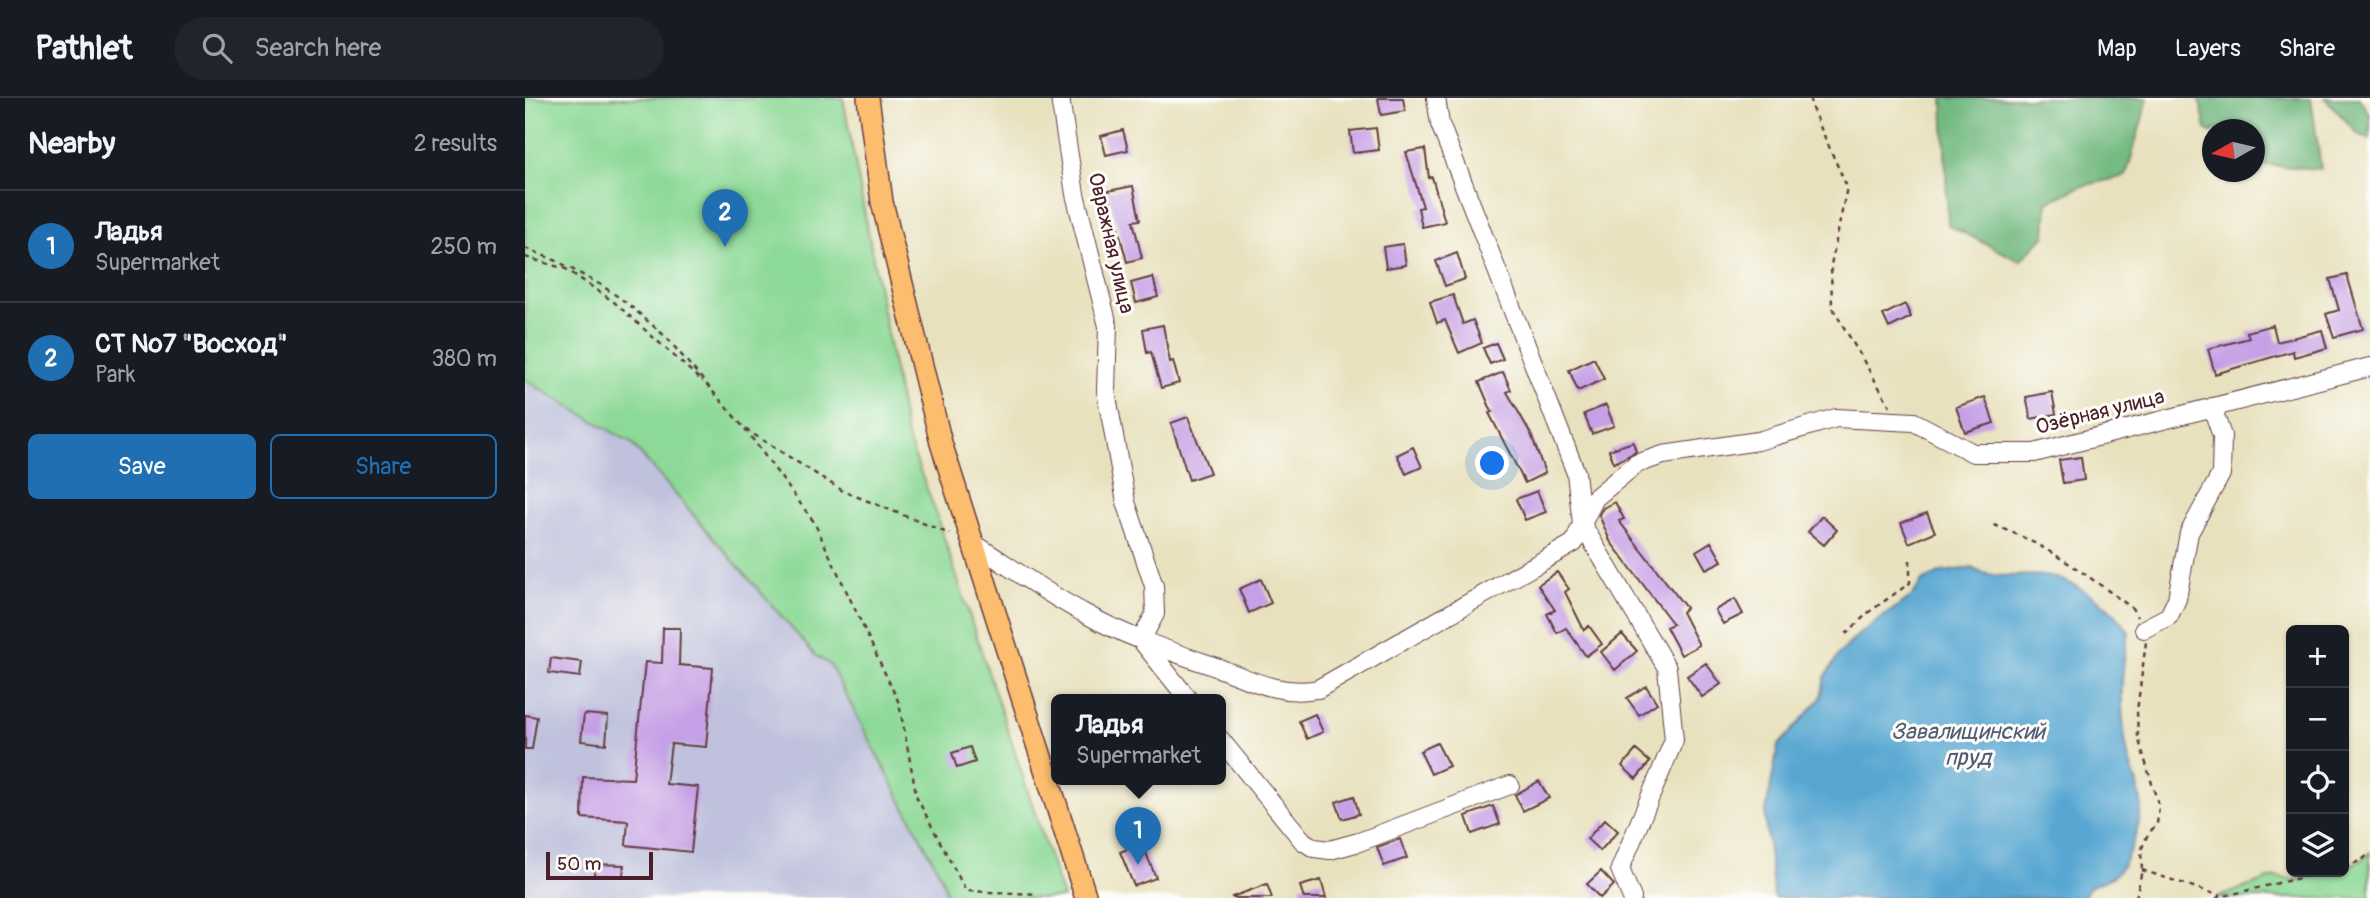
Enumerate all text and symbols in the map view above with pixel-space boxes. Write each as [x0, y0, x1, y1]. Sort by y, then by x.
search box [174, 17, 664, 80]
text: Pathlet [35, 28, 132, 69]
icon: search [198, 29, 236, 67]
text: Search here [254, 32, 381, 64]
text: Map [2097, 34, 2137, 63]
text: Layers [2175, 34, 2241, 63]
text: Share [2279, 34, 2335, 63]
north arrow [2202, 119, 2265, 182]
text: Nearby [28, 125, 115, 162]
text: 2 results [414, 129, 497, 158]
street label: Овражная улица [1082, 170, 1140, 316]
pin: 2 [702, 189, 748, 247]
text: Ладья [95, 216, 162, 248]
text: 1 [47, 232, 56, 261]
text: 250 m [431, 232, 497, 261]
text: Supermarket [95, 248, 220, 277]
text: СТ №7 "Восход" [95, 328, 288, 360]
text: 2 [45, 344, 57, 373]
text: 380 m [431, 344, 497, 373]
text: Park [95, 360, 135, 389]
street label: Озёрная улица [2033, 383, 2167, 441]
button: Save [28, 434, 256, 499]
button: Share [270, 434, 497, 499]
your location [1475, 446, 1509, 480]
map controls [2286, 625, 2349, 877]
button: + [2286, 625, 2349, 688]
button: − [2286, 688, 2349, 751]
popup [1051, 694, 1226, 785]
text: Ладья [1076, 709, 1144, 741]
water label: Завалищинский пруд [1891, 717, 2047, 772]
text: Supermarket [1076, 741, 1201, 770]
button: locate [2286, 751, 2349, 814]
pin: 1 [1115, 807, 1161, 865]
button: layers [2286, 814, 2349, 877]
scale bar [546, 849, 653, 881]
text: 50 m [557, 852, 601, 876]

